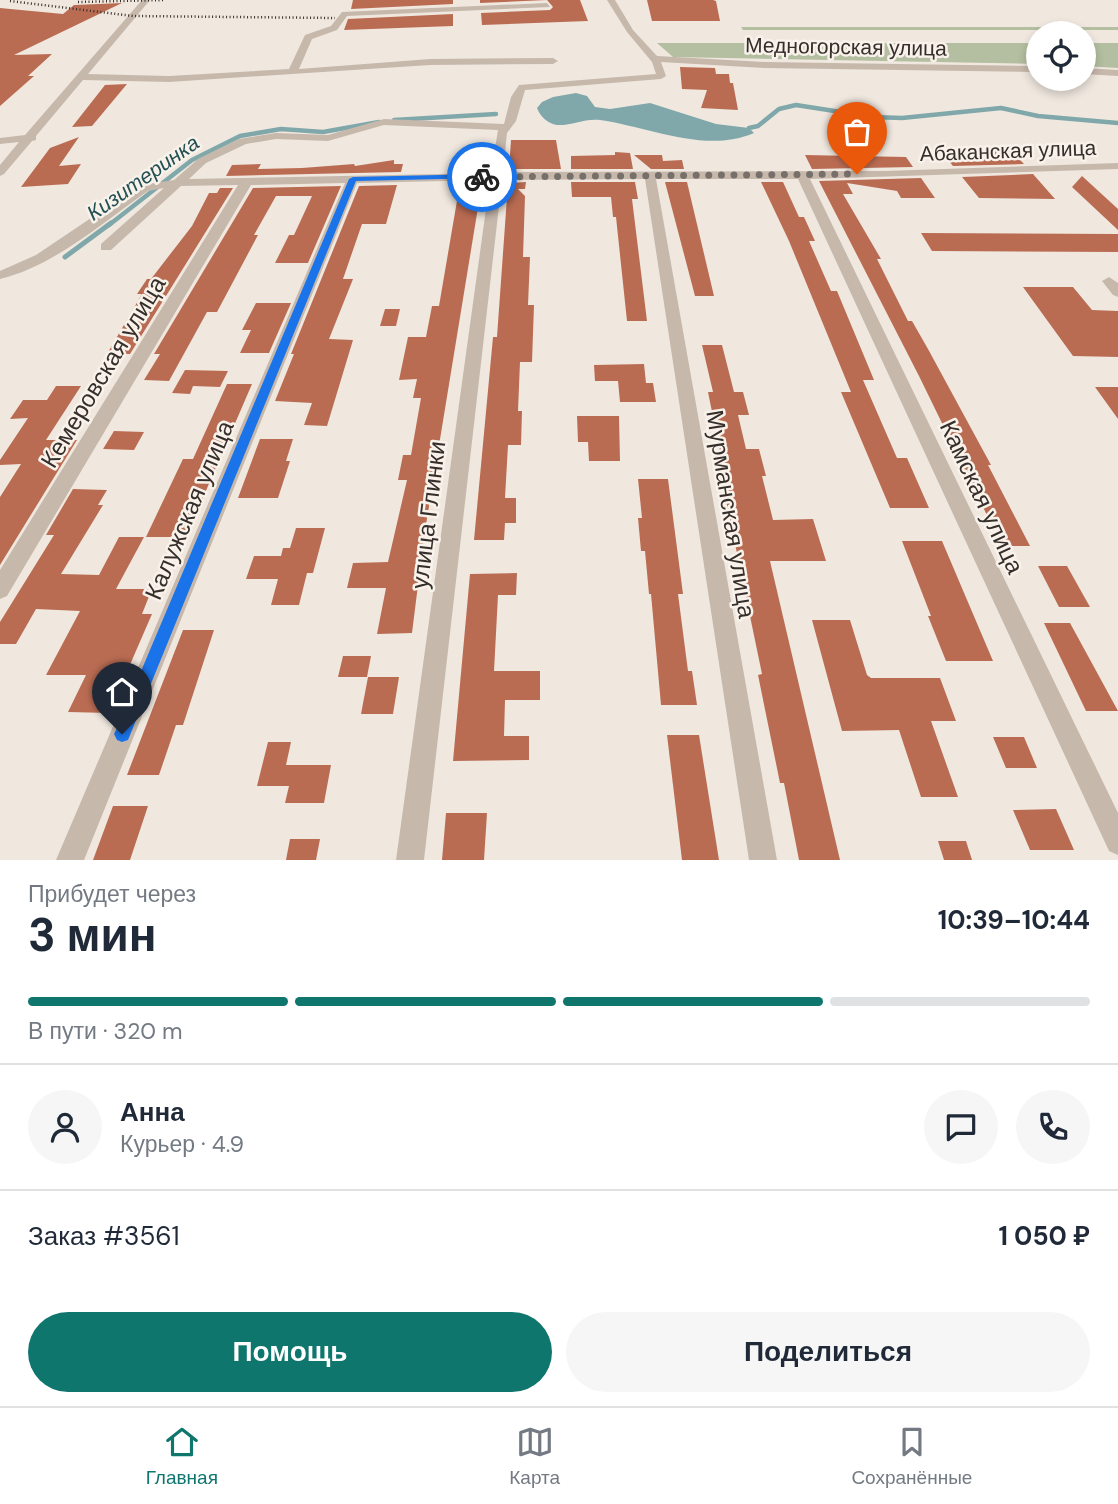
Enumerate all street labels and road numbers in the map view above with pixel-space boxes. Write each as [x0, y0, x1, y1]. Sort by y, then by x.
street label: Медногорская улица [745, 31, 947, 63]
street label: Абаканская улица [919, 134, 1097, 168]
street label: Кемеровская улица [34, 270, 173, 473]
street label: Мурманская улица [699, 408, 763, 621]
street label: Калужская улица [137, 415, 241, 604]
street label: Камская улица [933, 415, 1031, 579]
street label: улица Глинки [404, 439, 452, 591]

